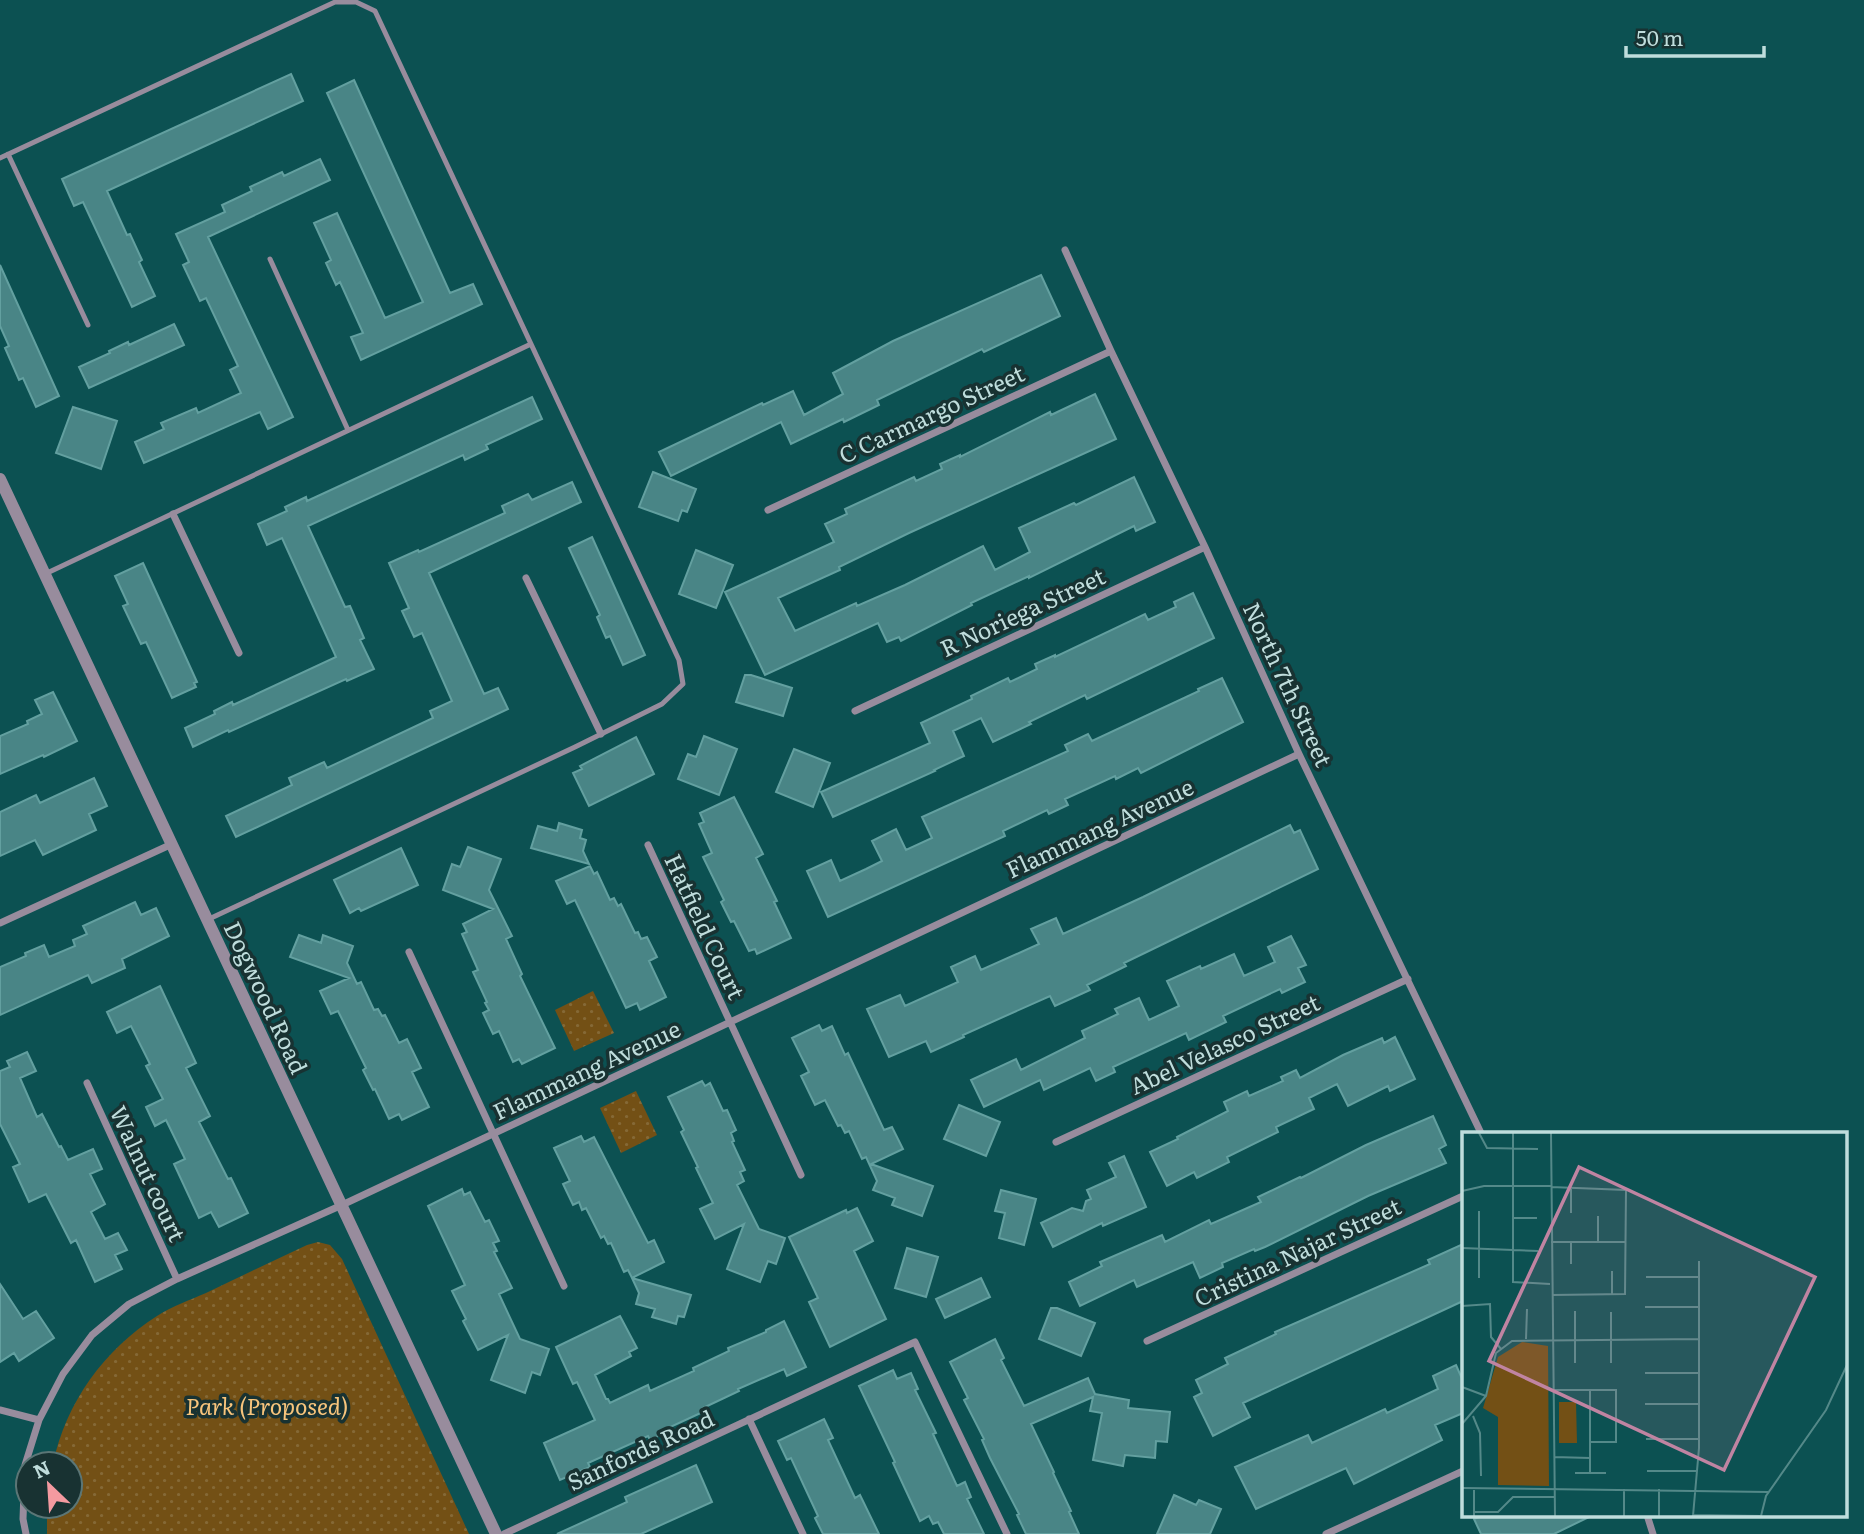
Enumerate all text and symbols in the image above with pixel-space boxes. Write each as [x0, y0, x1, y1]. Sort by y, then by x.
scale bar [1626, 14, 1764, 58]
text: 50 m [1636, 21, 1683, 52]
street label: C Carmargo Street [833, 355, 1030, 471]
street label: R Noriega Street [934, 558, 1111, 664]
street label: North 7th Street [1236, 596, 1342, 772]
street label: Flammang Avenue [1000, 769, 1198, 885]
street label: Hatfield Court [657, 848, 755, 1005]
street label: Dogwood Road [217, 915, 317, 1079]
street label: Abel Velasco Street [1123, 984, 1325, 1102]
street label: Flammang Avenue [487, 1011, 685, 1127]
street label: Walnut court [103, 1099, 196, 1247]
inset map [1462, 1132, 1846, 1516]
street label: Cristina Najar Street [1188, 1188, 1406, 1314]
park label: Park (Proposed) [186, 1388, 348, 1422]
street label: Sanfords Road [561, 1400, 719, 1498]
north arrow [14, 1450, 84, 1520]
text: N [28, 1453, 55, 1485]

